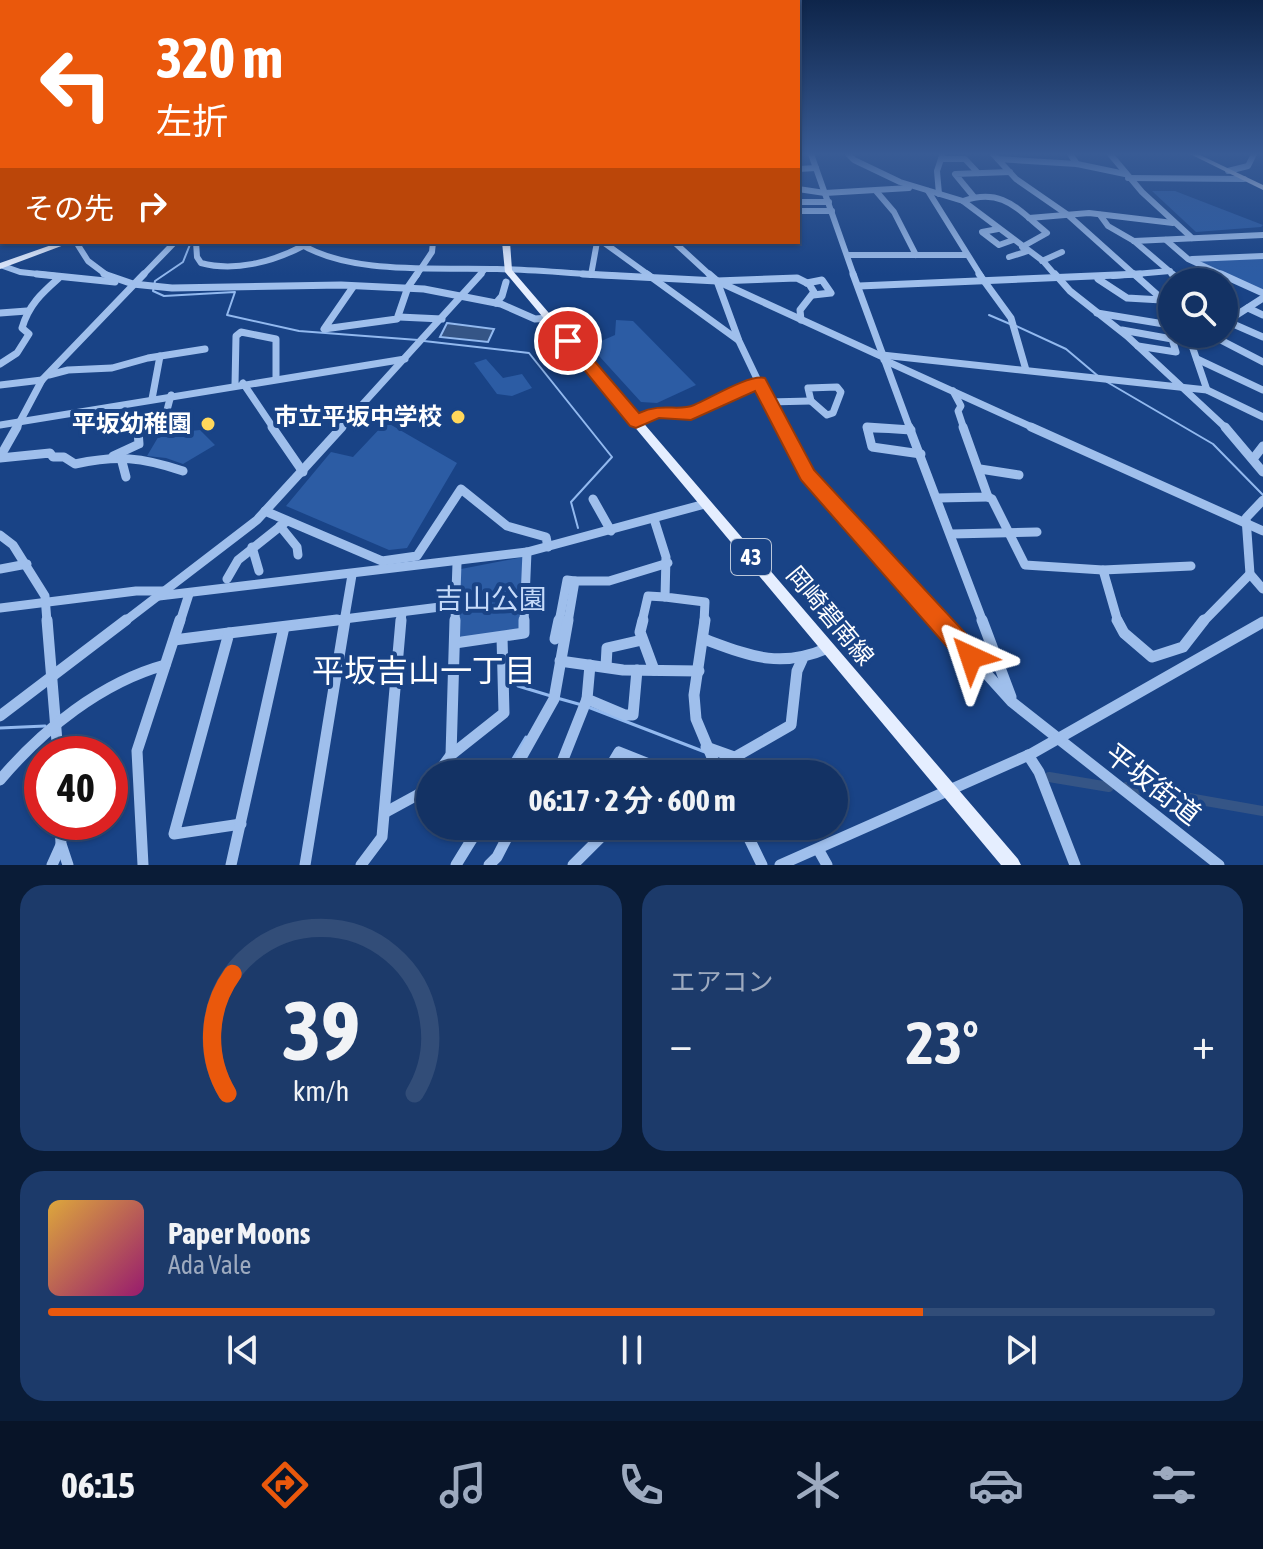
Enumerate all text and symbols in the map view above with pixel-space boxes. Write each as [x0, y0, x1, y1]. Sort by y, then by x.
text: 320 m [156, 26, 283, 90]
icon: left [24, 32, 128, 136]
text: 左折 [156, 100, 228, 142]
icon: right [130, 184, 174, 228]
text: その先 [24, 191, 114, 225]
map controls [1158, 268, 1238, 348]
button: search [1158, 268, 1238, 348]
pin [534, 307, 602, 375]
icon: arrive [546, 319, 590, 363]
place label: 市立平坂中学校 [274, 403, 442, 430]
marker: 市立平坂中学校 [449, 408, 467, 426]
place label: 平坂幼稚園 [72, 410, 192, 437]
marker: 平坂幼稚園 [199, 415, 217, 433]
road number: 43 [731, 539, 771, 575]
street label: 岡崎碧南線 [781, 561, 879, 670]
park label: 吉山公園 [435, 583, 547, 615]
position arrow [929, 615, 1013, 699]
district label: 平坂吉山一丁目 [312, 652, 536, 689]
speed limit sign: 40 [24, 736, 128, 840]
street label: 平坂街道 [1099, 737, 1207, 831]
text: 06:17 · 2 分 · 600 m [528, 783, 736, 817]
text: エアコン [670, 967, 774, 997]
text: 39 [282, 982, 360, 1078]
text: 23° [906, 1008, 979, 1077]
text: − [670, 1018, 692, 1068]
text: + [1192, 1018, 1215, 1068]
text: km/h [292, 1074, 349, 1107]
text: Paper Moons [168, 1216, 310, 1250]
text: Ada Vale [168, 1250, 251, 1280]
icon: previous [221, 1328, 265, 1372]
icon: pause [610, 1328, 654, 1372]
icon: next [999, 1328, 1043, 1372]
icon: directions [257, 1457, 313, 1513]
icon: music [435, 1457, 491, 1513]
icon: phone [613, 1457, 669, 1513]
icon: climate [790, 1457, 846, 1513]
icon: car [968, 1457, 1024, 1513]
icon: filters [1146, 1457, 1202, 1513]
text: 06:15 [61, 1464, 135, 1506]

